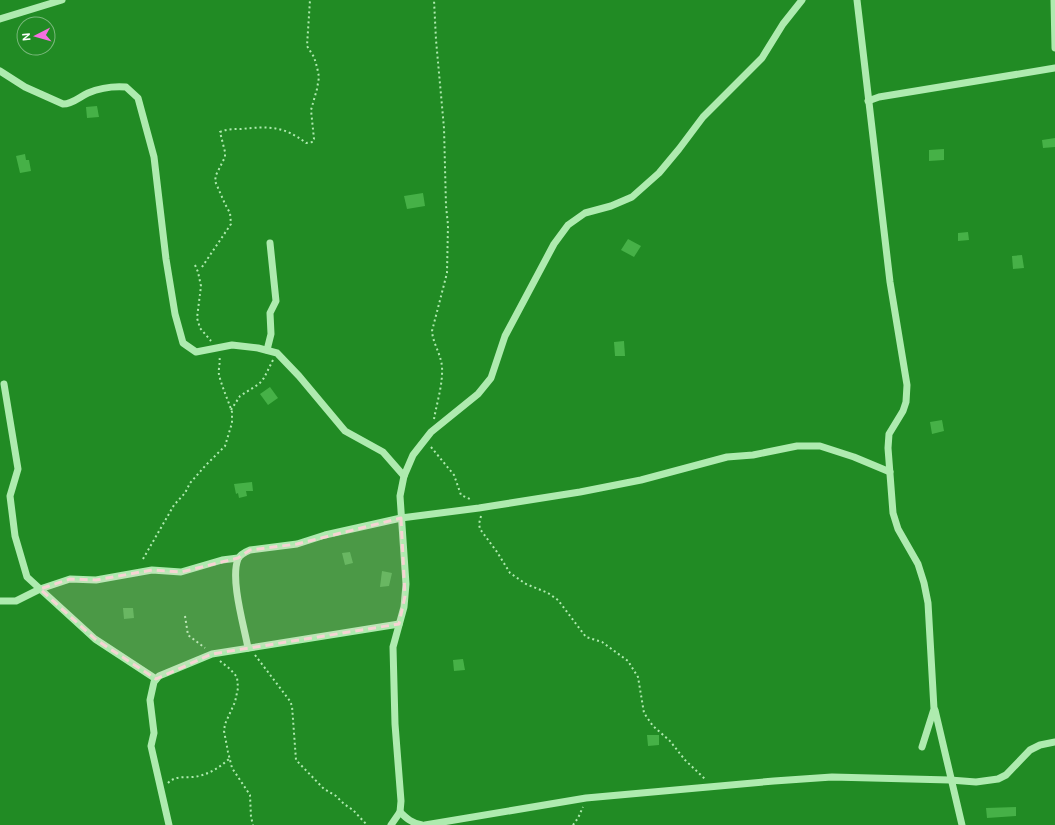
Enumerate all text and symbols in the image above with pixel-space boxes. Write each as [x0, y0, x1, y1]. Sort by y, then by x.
north arrow [16, 16, 56, 56]
text: N [19, 32, 33, 42]

